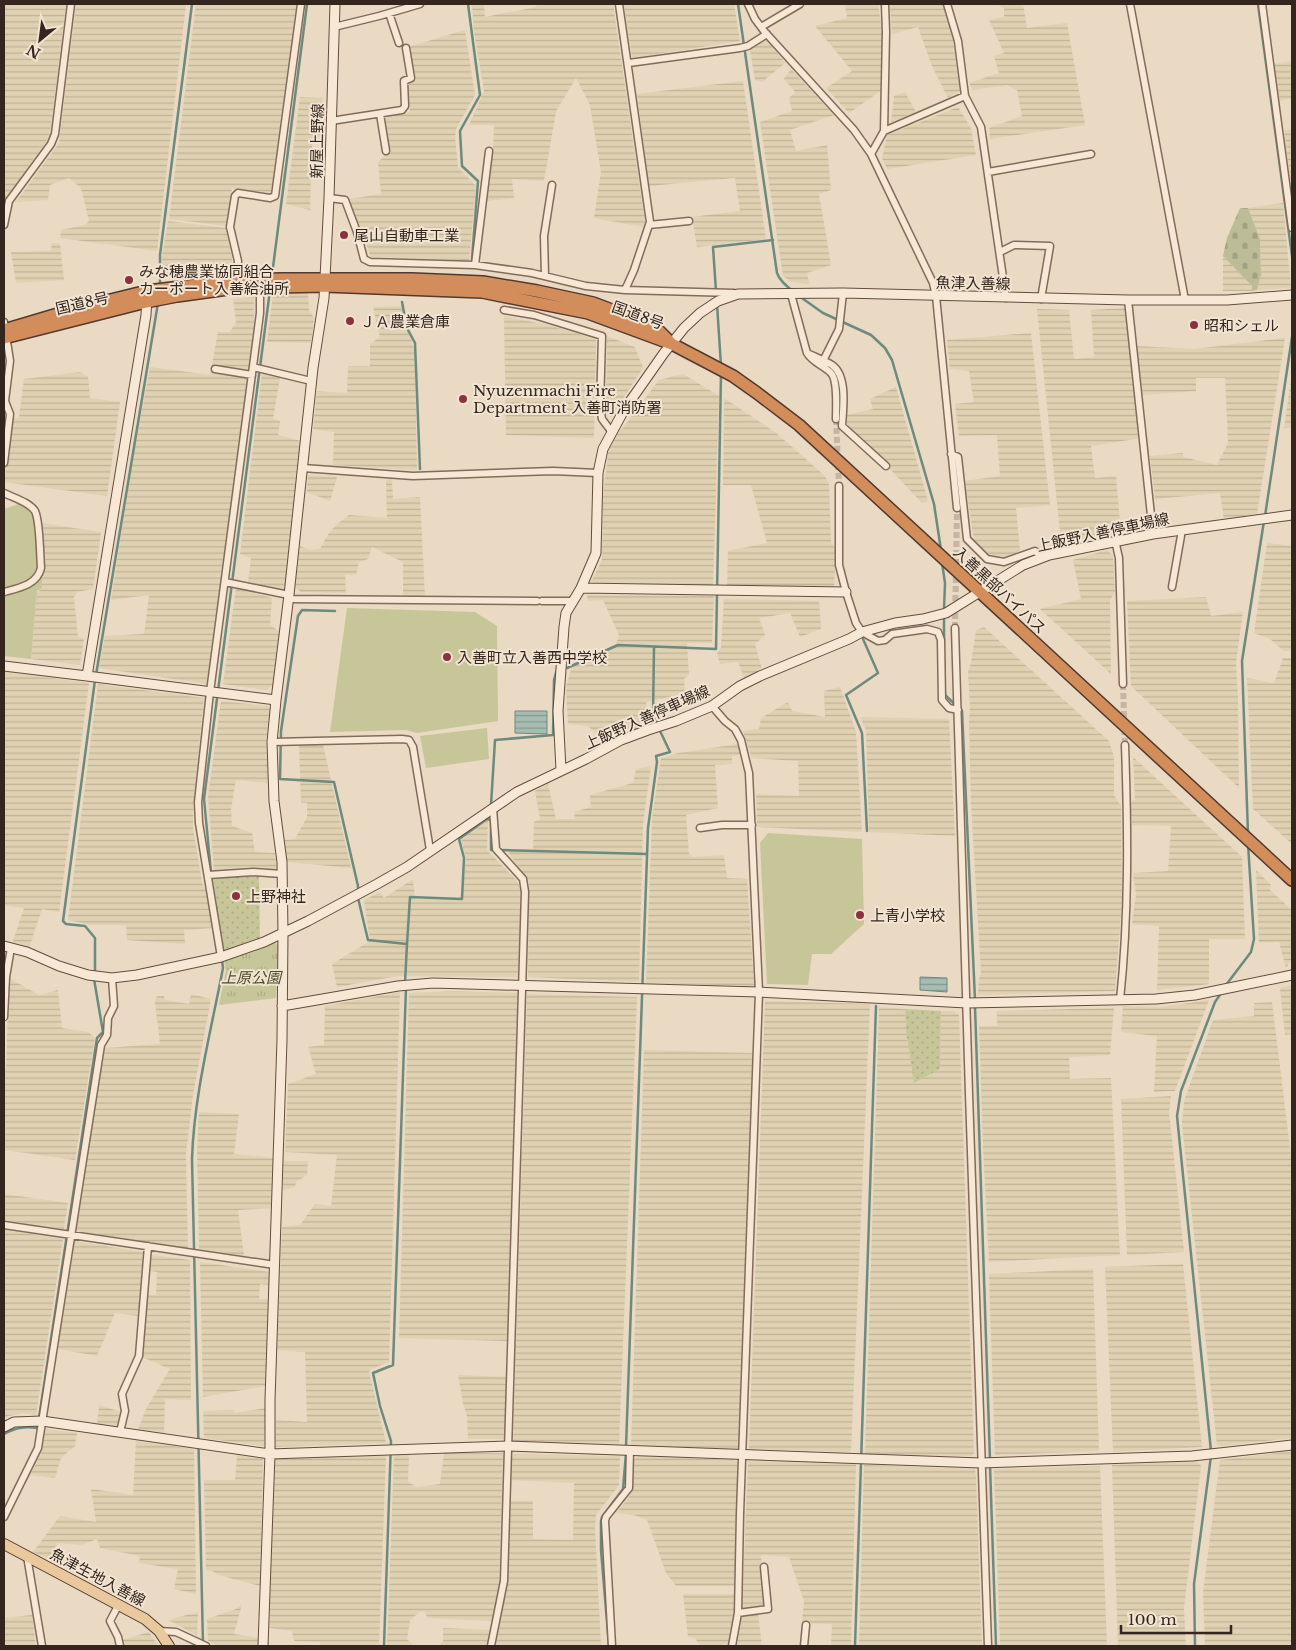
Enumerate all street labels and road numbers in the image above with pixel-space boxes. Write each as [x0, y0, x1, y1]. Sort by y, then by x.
street label: 新屋上野線 [307, 103, 327, 179]
street label: 魚津入善線 [935, 273, 1011, 293]
street label: 国道8号 [54, 288, 110, 318]
street label: 国道8号 [609, 297, 667, 333]
street label: 上飯野入善停車場線 [1035, 509, 1171, 555]
street label: 入善黒部バイパス [950, 542, 1050, 638]
street label: 上飯野入善停車場線 [581, 681, 713, 753]
street label: 魚津生地入善線 [47, 1544, 149, 1610]

